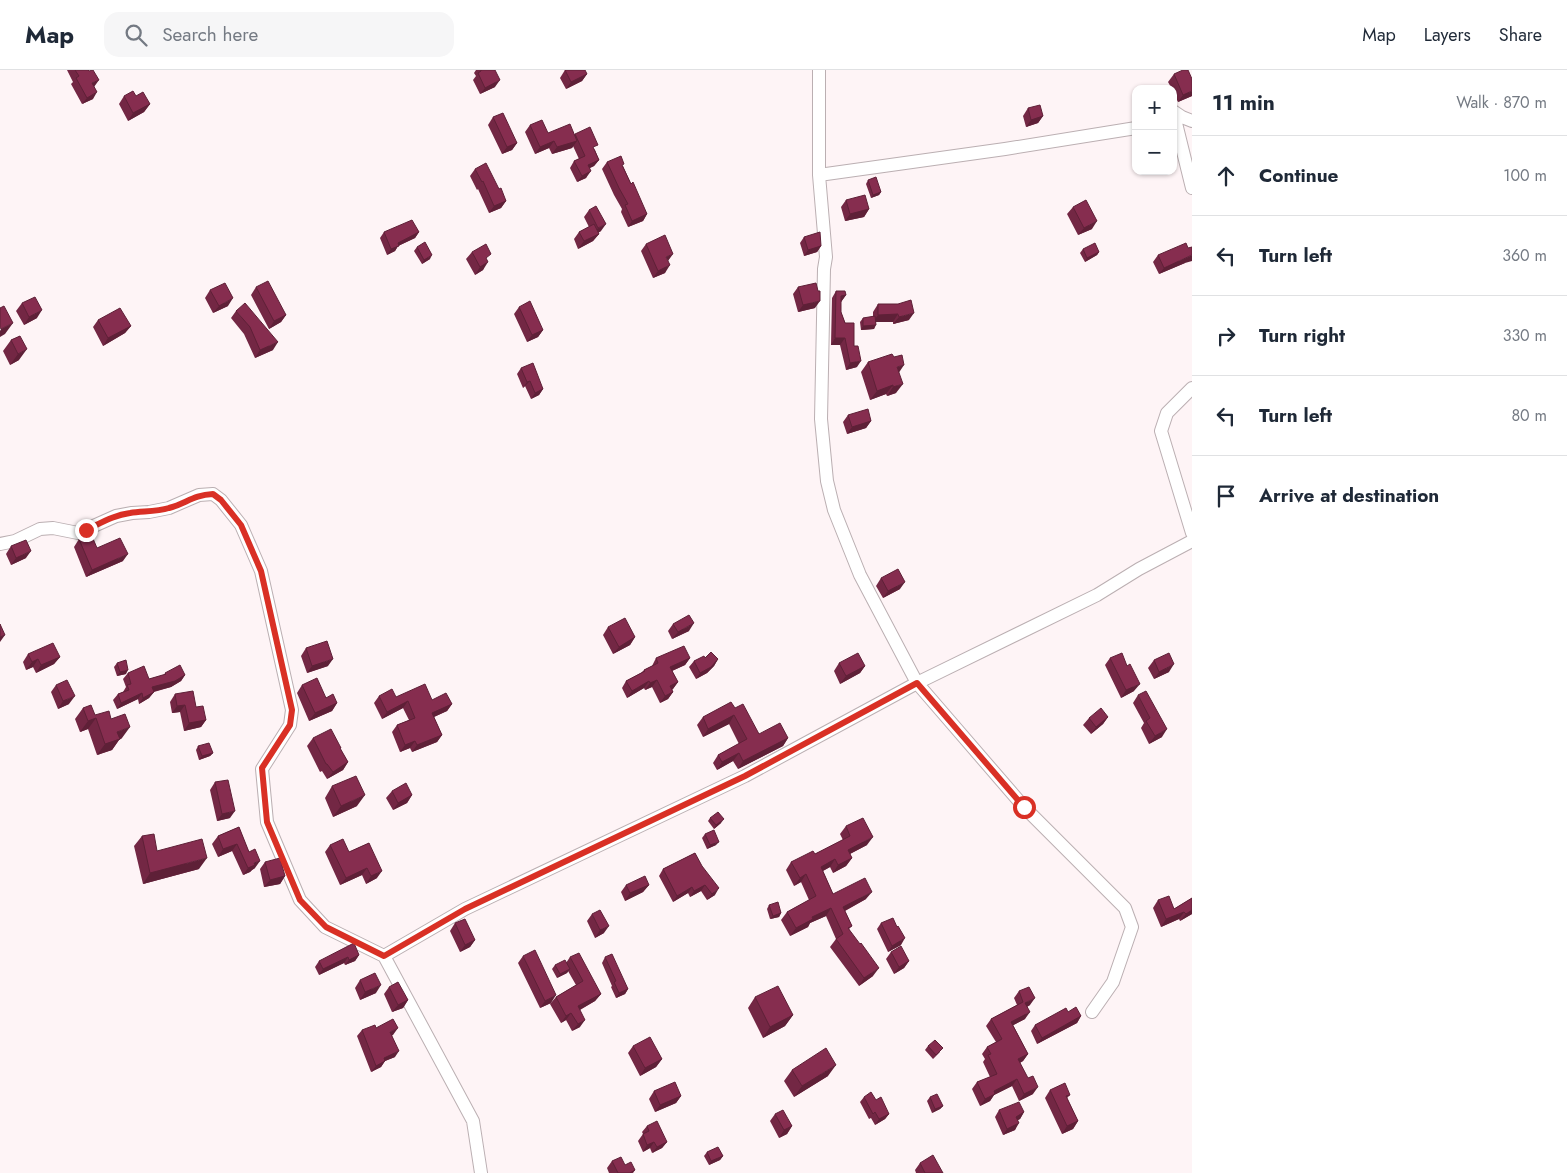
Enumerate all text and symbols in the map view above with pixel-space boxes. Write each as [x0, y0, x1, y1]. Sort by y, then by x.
search box [104, 12, 454, 57]
text: Map [25, 17, 74, 52]
icon: search [122, 21, 150, 49]
text: Search here [162, 21, 258, 48]
text: Map [1362, 22, 1396, 48]
text: Layers [1424, 22, 1471, 48]
text: Share [1499, 22, 1542, 48]
map controls [1132, 85, 1177, 175]
button: + [1132, 85, 1177, 130]
text: 11 min [1212, 88, 1275, 118]
text: Walk · 870 m [1456, 91, 1547, 114]
button: − [1132, 130, 1177, 175]
icon: ahead [1212, 162, 1240, 190]
text: Continue [1259, 162, 1338, 189]
text: 100 m [1503, 164, 1547, 187]
icon: left [1212, 242, 1240, 270]
text: Turn left [1259, 242, 1332, 269]
text: 360 m [1502, 244, 1547, 267]
icon: right [1212, 322, 1240, 350]
text: Turn right [1259, 322, 1345, 349]
text: 330 m [1503, 324, 1547, 347]
icon: left [1212, 402, 1240, 430]
text: Turn left [1259, 402, 1332, 429]
text: 80 m [1511, 404, 1547, 427]
icon: arrive [1212, 482, 1240, 510]
text: Arrive at destination [1259, 482, 1439, 509]
route end [75, 519, 98, 542]
route start [1013, 796, 1036, 819]

